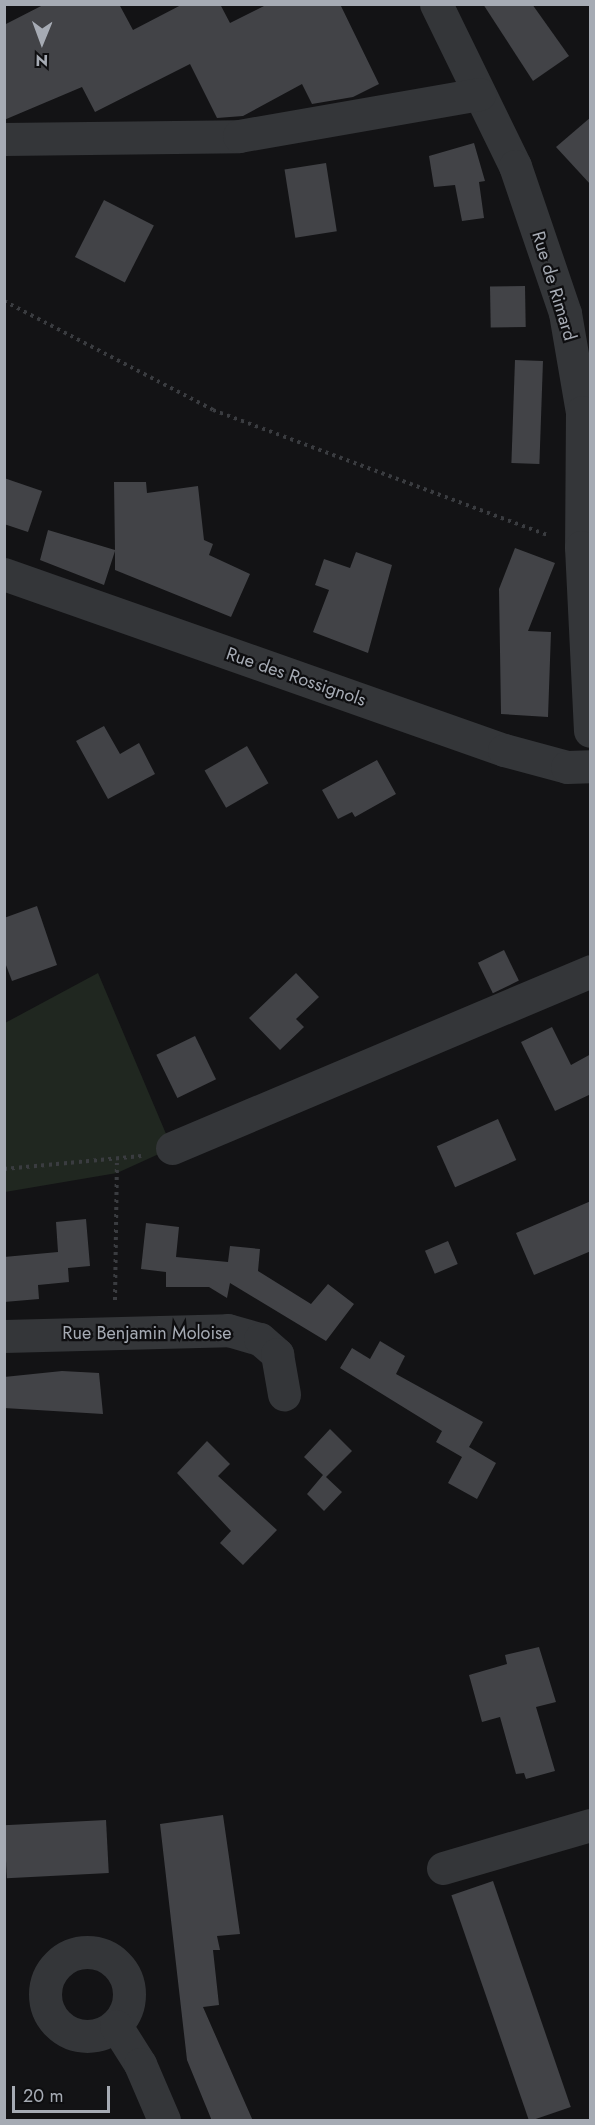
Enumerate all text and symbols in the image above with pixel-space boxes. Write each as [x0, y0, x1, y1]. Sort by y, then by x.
north arrow [12, 12, 72, 72]
text: N [35, 49, 48, 72]
street label: Rue de Rimard [527, 229, 581, 343]
street label: Rue des Rossignols [223, 643, 369, 711]
street label: Rue Benjamin Moloise [62, 1322, 232, 1344]
scale bar [15, 2074, 112, 2112]
text: 20 m [23, 2083, 63, 2109]

